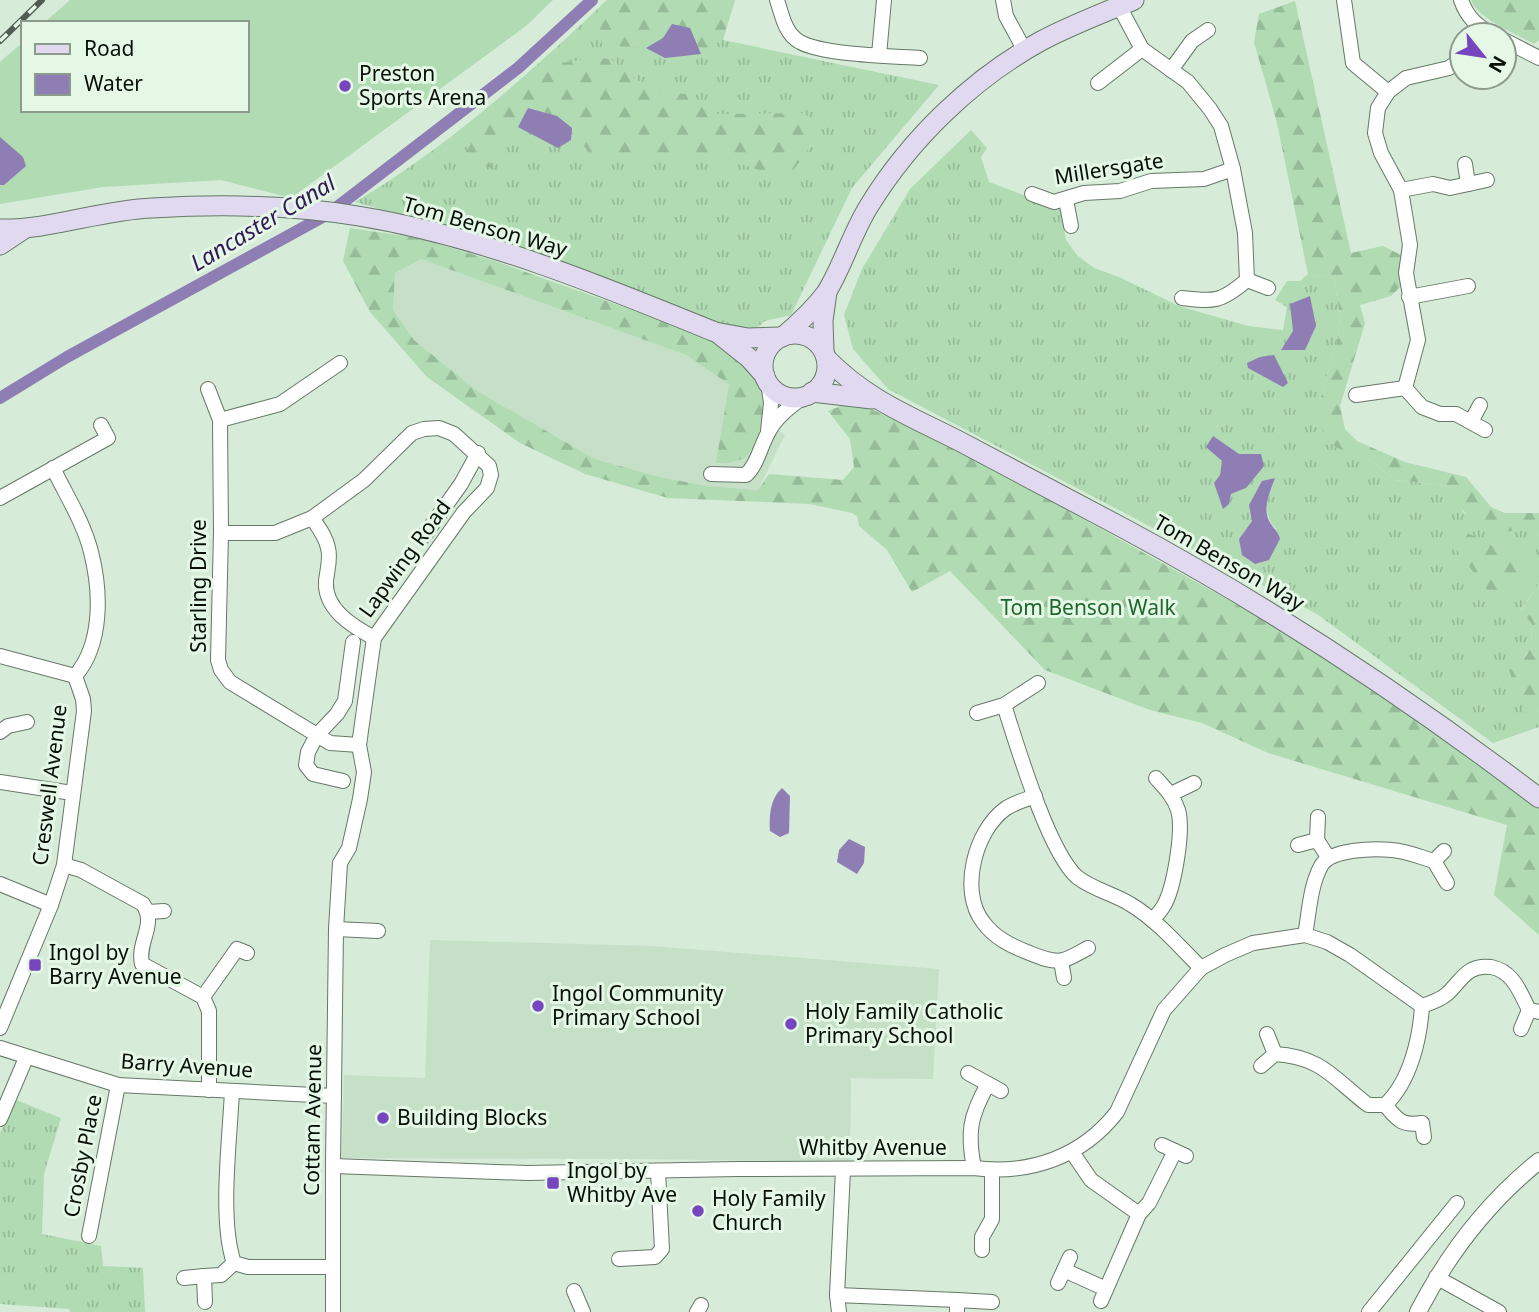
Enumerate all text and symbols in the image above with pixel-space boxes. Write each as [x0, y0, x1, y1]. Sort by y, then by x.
legend [21, 21, 248, 112]
north arrow [1448, 21, 1518, 91]
text: Road [84, 34, 134, 62]
text: N [1483, 51, 1513, 78]
place label: Preston Sports Arena [359, 59, 486, 111]
text: Water [84, 69, 143, 97]
marker: Preston Sports Arena [337, 78, 353, 94]
street label: Millersgate [1052, 146, 1165, 190]
water label: Lancaster Canal [184, 166, 342, 278]
street label: Tom Benson Way [400, 189, 571, 263]
street label: Lapwing Road [352, 494, 456, 623]
street label: Tom Benson Way [1149, 508, 1310, 617]
street label: Starling Drive [184, 519, 212, 653]
park label: Tom Benson Walk [1000, 593, 1176, 621]
street label: Creswell Avenue [25, 703, 73, 867]
place label: Ingol by Barry Avenue [49, 938, 182, 990]
marker: Ingol by Barry Avenue [27, 957, 43, 973]
place label: Ingol Community Primary School [552, 979, 724, 1031]
place label: Holy Family Catholic Primary School [805, 997, 1003, 1049]
marker: Ingol Community Primary School [530, 998, 546, 1014]
marker: Holy Family Catholic Primary School [783, 1016, 799, 1032]
street label: Cottam Avenue [297, 1044, 327, 1196]
street label: Barry Avenue [120, 1046, 254, 1084]
street label: Crosby Place [56, 1092, 108, 1220]
place label: Building Blocks [397, 1103, 547, 1131]
marker: Building Blocks [375, 1110, 391, 1126]
street label: Whitby Avenue [799, 1133, 947, 1161]
place label: Ingol by Whitby Ave [567, 1156, 677, 1208]
marker: Ingol by Whitby Ave [545, 1175, 561, 1191]
place label: Holy Family Church [712, 1184, 826, 1236]
marker: Holy Family Church [690, 1203, 706, 1219]

